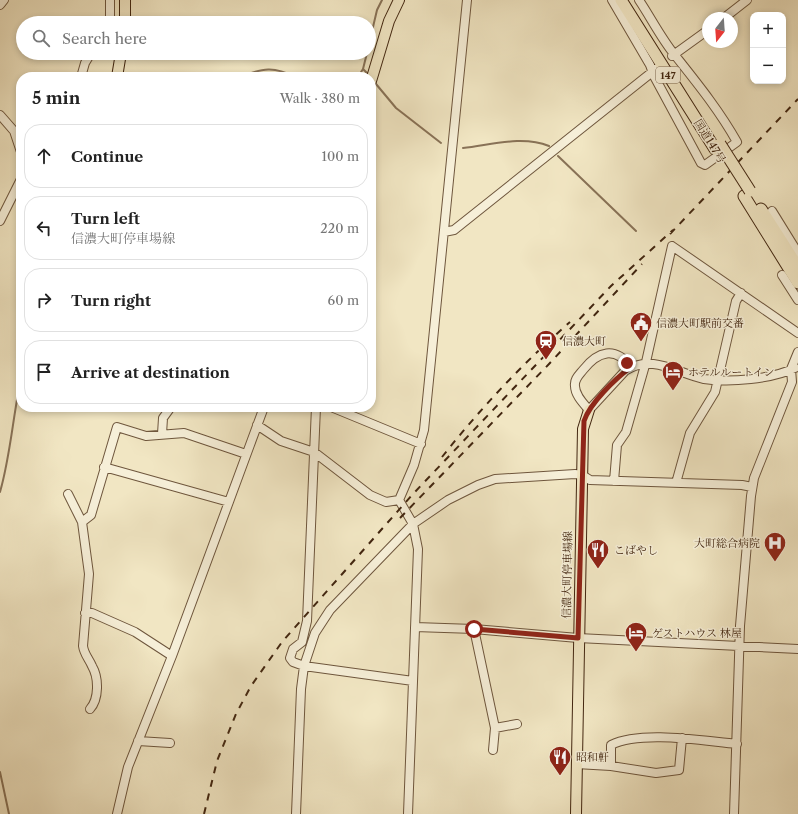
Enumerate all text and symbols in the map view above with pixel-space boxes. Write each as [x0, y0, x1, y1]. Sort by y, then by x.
north arrow [702, 12, 738, 48]
map controls [750, 12, 786, 84]
button: + [750, 12, 786, 48]
search box [16, 16, 376, 60]
icon: search [30, 27, 52, 49]
text: Search here [62, 29, 147, 48]
button: − [750, 48, 786, 84]
road number: 147 [656, 67, 680, 83]
text: 5 min [32, 88, 80, 108]
text: Walk · 380 m [280, 90, 360, 106]
street label: 国道147号 [691, 116, 729, 166]
icon: ahead [33, 145, 55, 167]
text: Continue [71, 147, 143, 166]
text: 100 m [321, 148, 359, 164]
text: Turn left [71, 209, 140, 228]
icon: left [33, 217, 55, 239]
text: 220 m [320, 220, 359, 236]
text: 信濃大町停車場線 [71, 230, 175, 246]
icon: right [33, 289, 55, 311]
text: Turn right [71, 291, 151, 310]
text: 60 m [328, 292, 359, 308]
public building icon: 信濃大町駅前交番 [628, 310, 654, 343]
place label: 信濃大町駅前交番 [656, 316, 744, 330]
station icon: 信濃大町 [533, 328, 559, 361]
place label: 信濃大町 [562, 334, 606, 348]
route end [618, 354, 636, 372]
hotel icon: ホテルルートイン [660, 359, 686, 392]
icon: arrive [33, 361, 55, 383]
text: Arrive at destination [71, 363, 230, 382]
place label: ホテルルートイン [688, 365, 775, 379]
hospital icon: 大町総合病院 [762, 530, 788, 563]
street label: 信濃大町停車場線 [559, 531, 575, 619]
place label: 大町総合病院 [694, 536, 760, 550]
restaurant icon: こばやし [585, 537, 611, 570]
place label: こばやし [614, 543, 658, 557]
route start [465, 620, 483, 638]
hotel icon: ゲストハウス 林屋 [623, 620, 649, 653]
place label: ゲストハウス 林屋 [652, 626, 742, 640]
restaurant icon: 昭和軒 [547, 744, 573, 777]
place label: 昭和軒 [576, 750, 609, 764]

